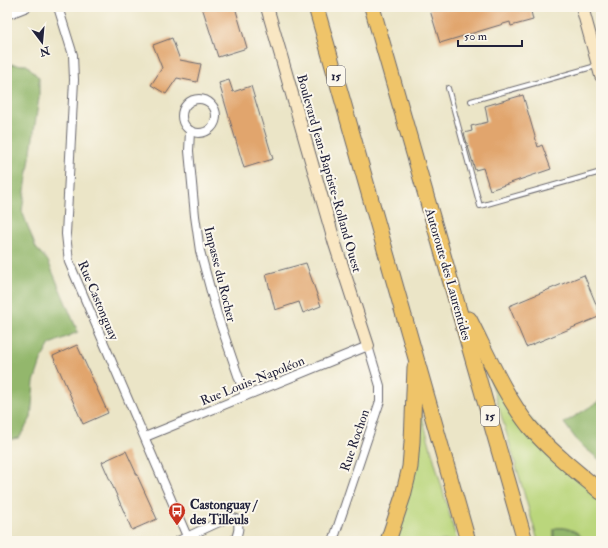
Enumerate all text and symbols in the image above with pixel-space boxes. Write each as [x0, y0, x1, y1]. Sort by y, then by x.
north arrow [22, 22, 62, 62]
scale bar [458, 22, 522, 48]
text: 50 m [464, 29, 488, 44]
text: N [37, 43, 52, 59]
road number: 15 [327, 66, 345, 86]
street label: Boulevard Jean-Baptiste-Rolland Ouest [292, 72, 365, 274]
street label: Autoroute des Laurentides [421, 205, 475, 343]
street label: Impasse du Rocher [199, 225, 240, 324]
street label: Rue Castonguay [73, 258, 122, 343]
street label: Rue Louis-Napoléon [198, 353, 308, 410]
road number: 15 [481, 406, 499, 426]
street label: Rue Rochon [337, 407, 373, 473]
place label: Castonguay / des Tilleuls [190, 497, 258, 528]
bus stop icon: Castonguay / des Tilleuls [167, 501, 187, 526]

